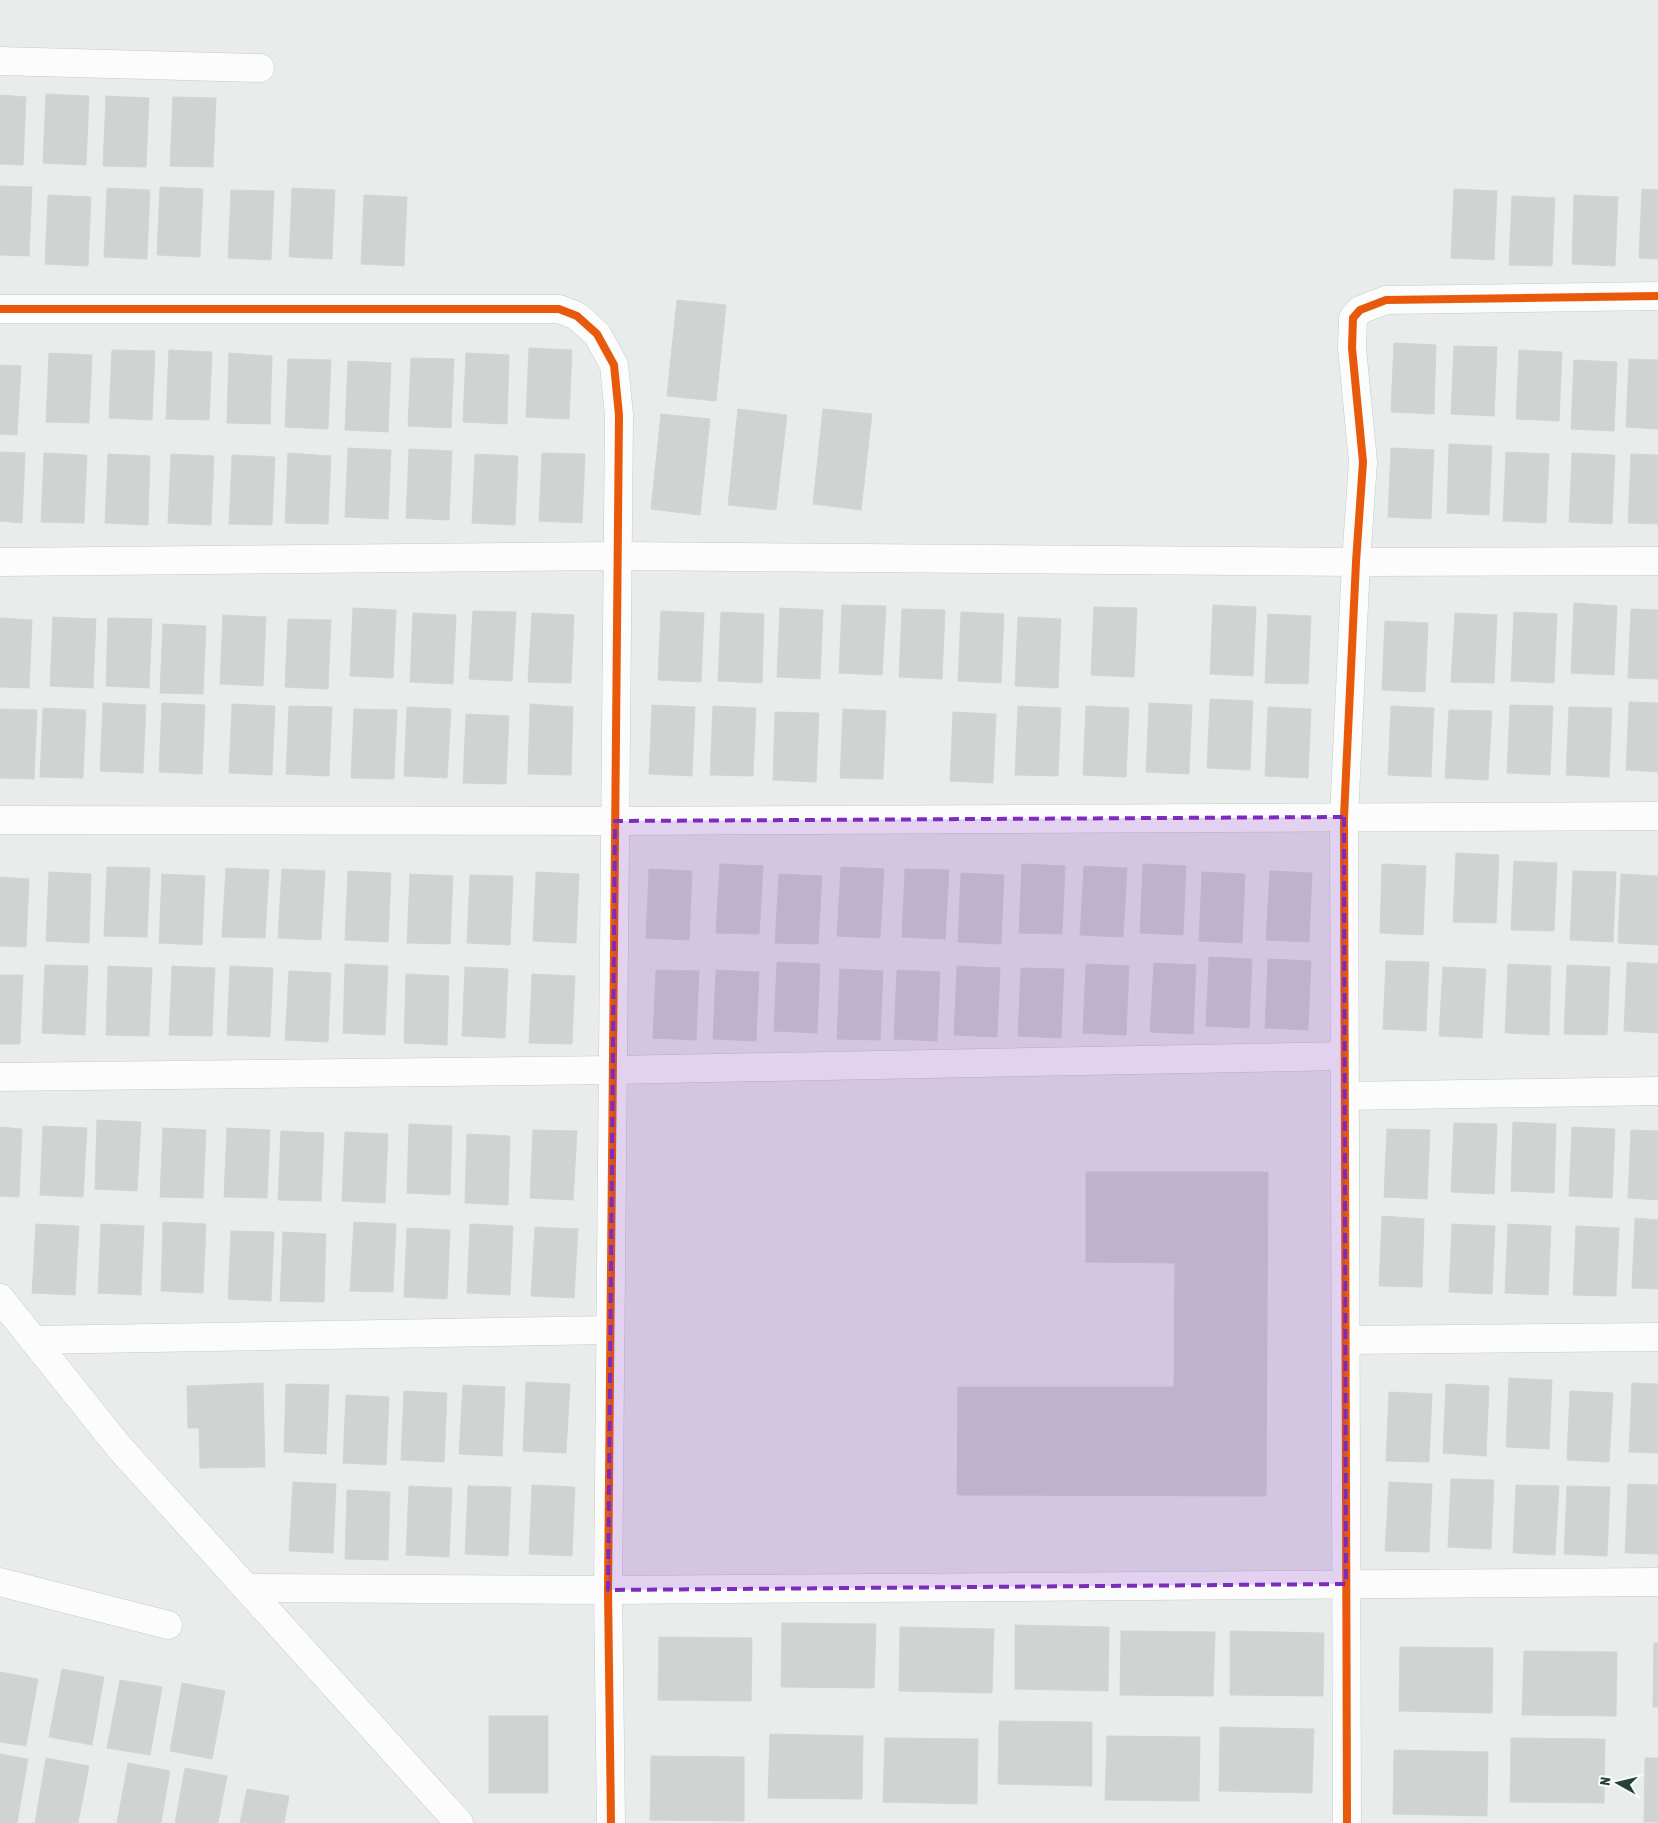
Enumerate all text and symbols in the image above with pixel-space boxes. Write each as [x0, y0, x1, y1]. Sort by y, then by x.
north arrow [1593, 1758, 1643, 1808]
text: N [1597, 1776, 1614, 1786]

